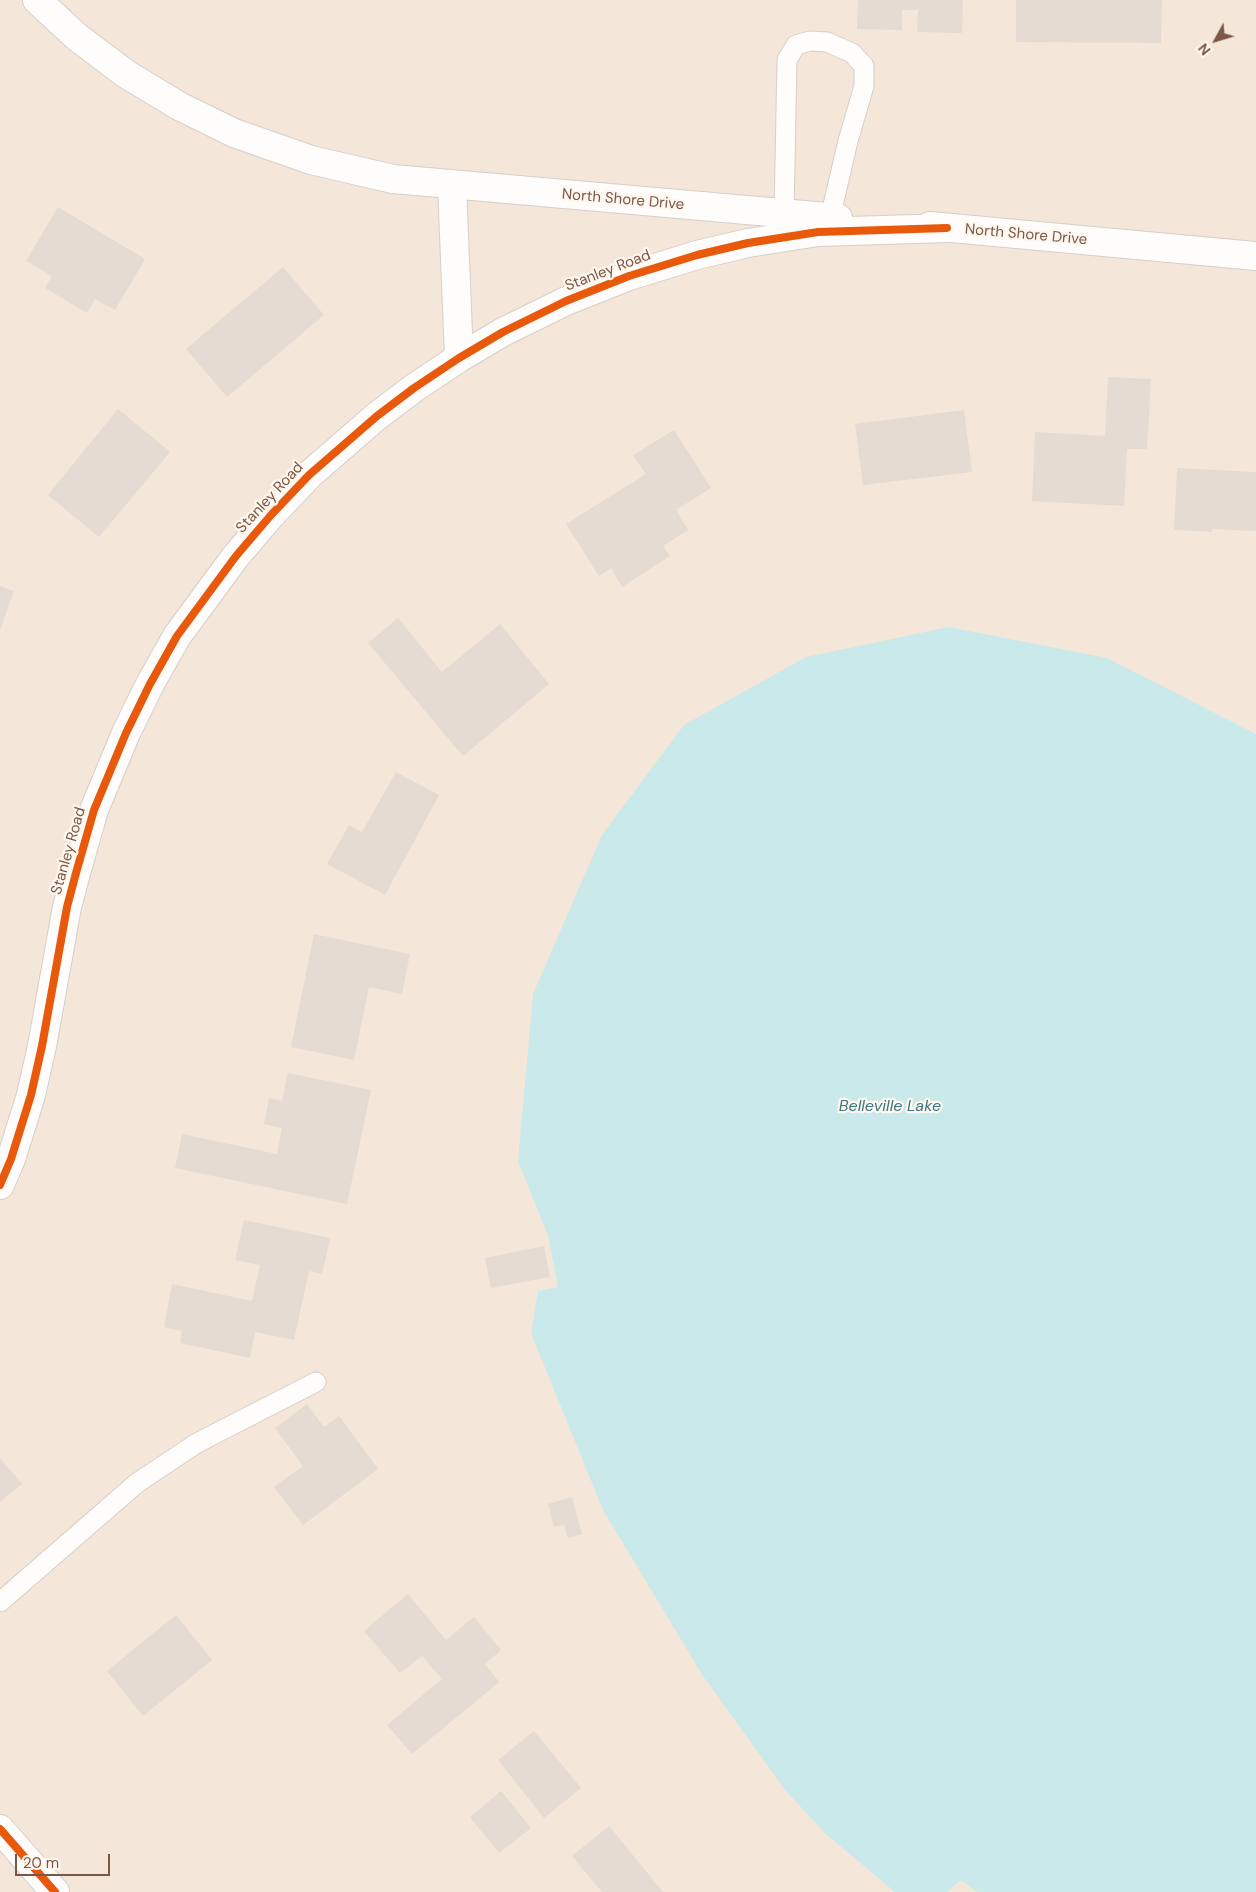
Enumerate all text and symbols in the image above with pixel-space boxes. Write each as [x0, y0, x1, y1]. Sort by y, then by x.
north arrow [1191, 15, 1241, 65]
text: N [1194, 40, 1215, 59]
street label: North Shore Drive [561, 186, 685, 214]
street label: North Shore Drive [964, 221, 1088, 249]
street label: Stanley Road [563, 246, 653, 296]
street label: Stanley Road [233, 459, 307, 537]
street label: Stanley Road [48, 805, 90, 897]
water label: Belleville Lake [839, 1097, 941, 1117]
scale bar [18, 1844, 112, 1876]
text: 20 m [23, 1853, 59, 1873]

